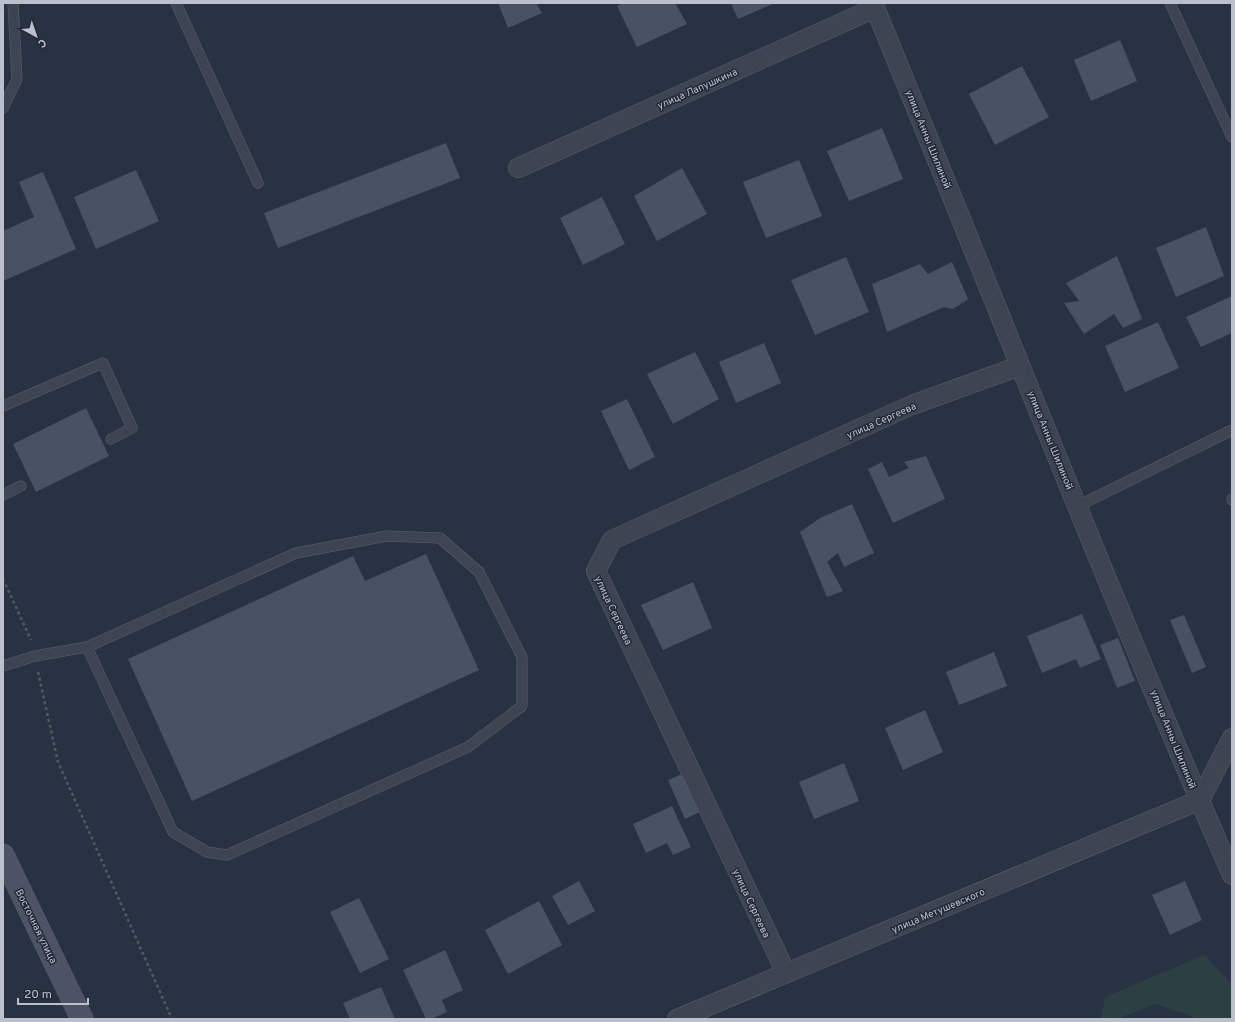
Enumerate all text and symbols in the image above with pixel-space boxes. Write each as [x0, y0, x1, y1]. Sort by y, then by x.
north arrow [16, 16, 56, 56]
text: С [35, 35, 49, 51]
street label: улица Лапушкина [656, 66, 740, 113]
street label: улица Анны Шилиной [902, 88, 953, 191]
street label: улица Анны Шилиной [1024, 389, 1075, 492]
street label: улица Сергеева [845, 400, 918, 443]
street label: улица Сергеева [591, 574, 634, 647]
street label: улица Анны Шилиной [1147, 688, 1198, 791]
street label: улица Сергеева [729, 867, 772, 940]
street label: улица Метушевского [890, 886, 988, 937]
street label: Восточная улица [12, 887, 59, 966]
scale bar [18, 980, 88, 1006]
text: 20 m [24, 987, 52, 1003]

